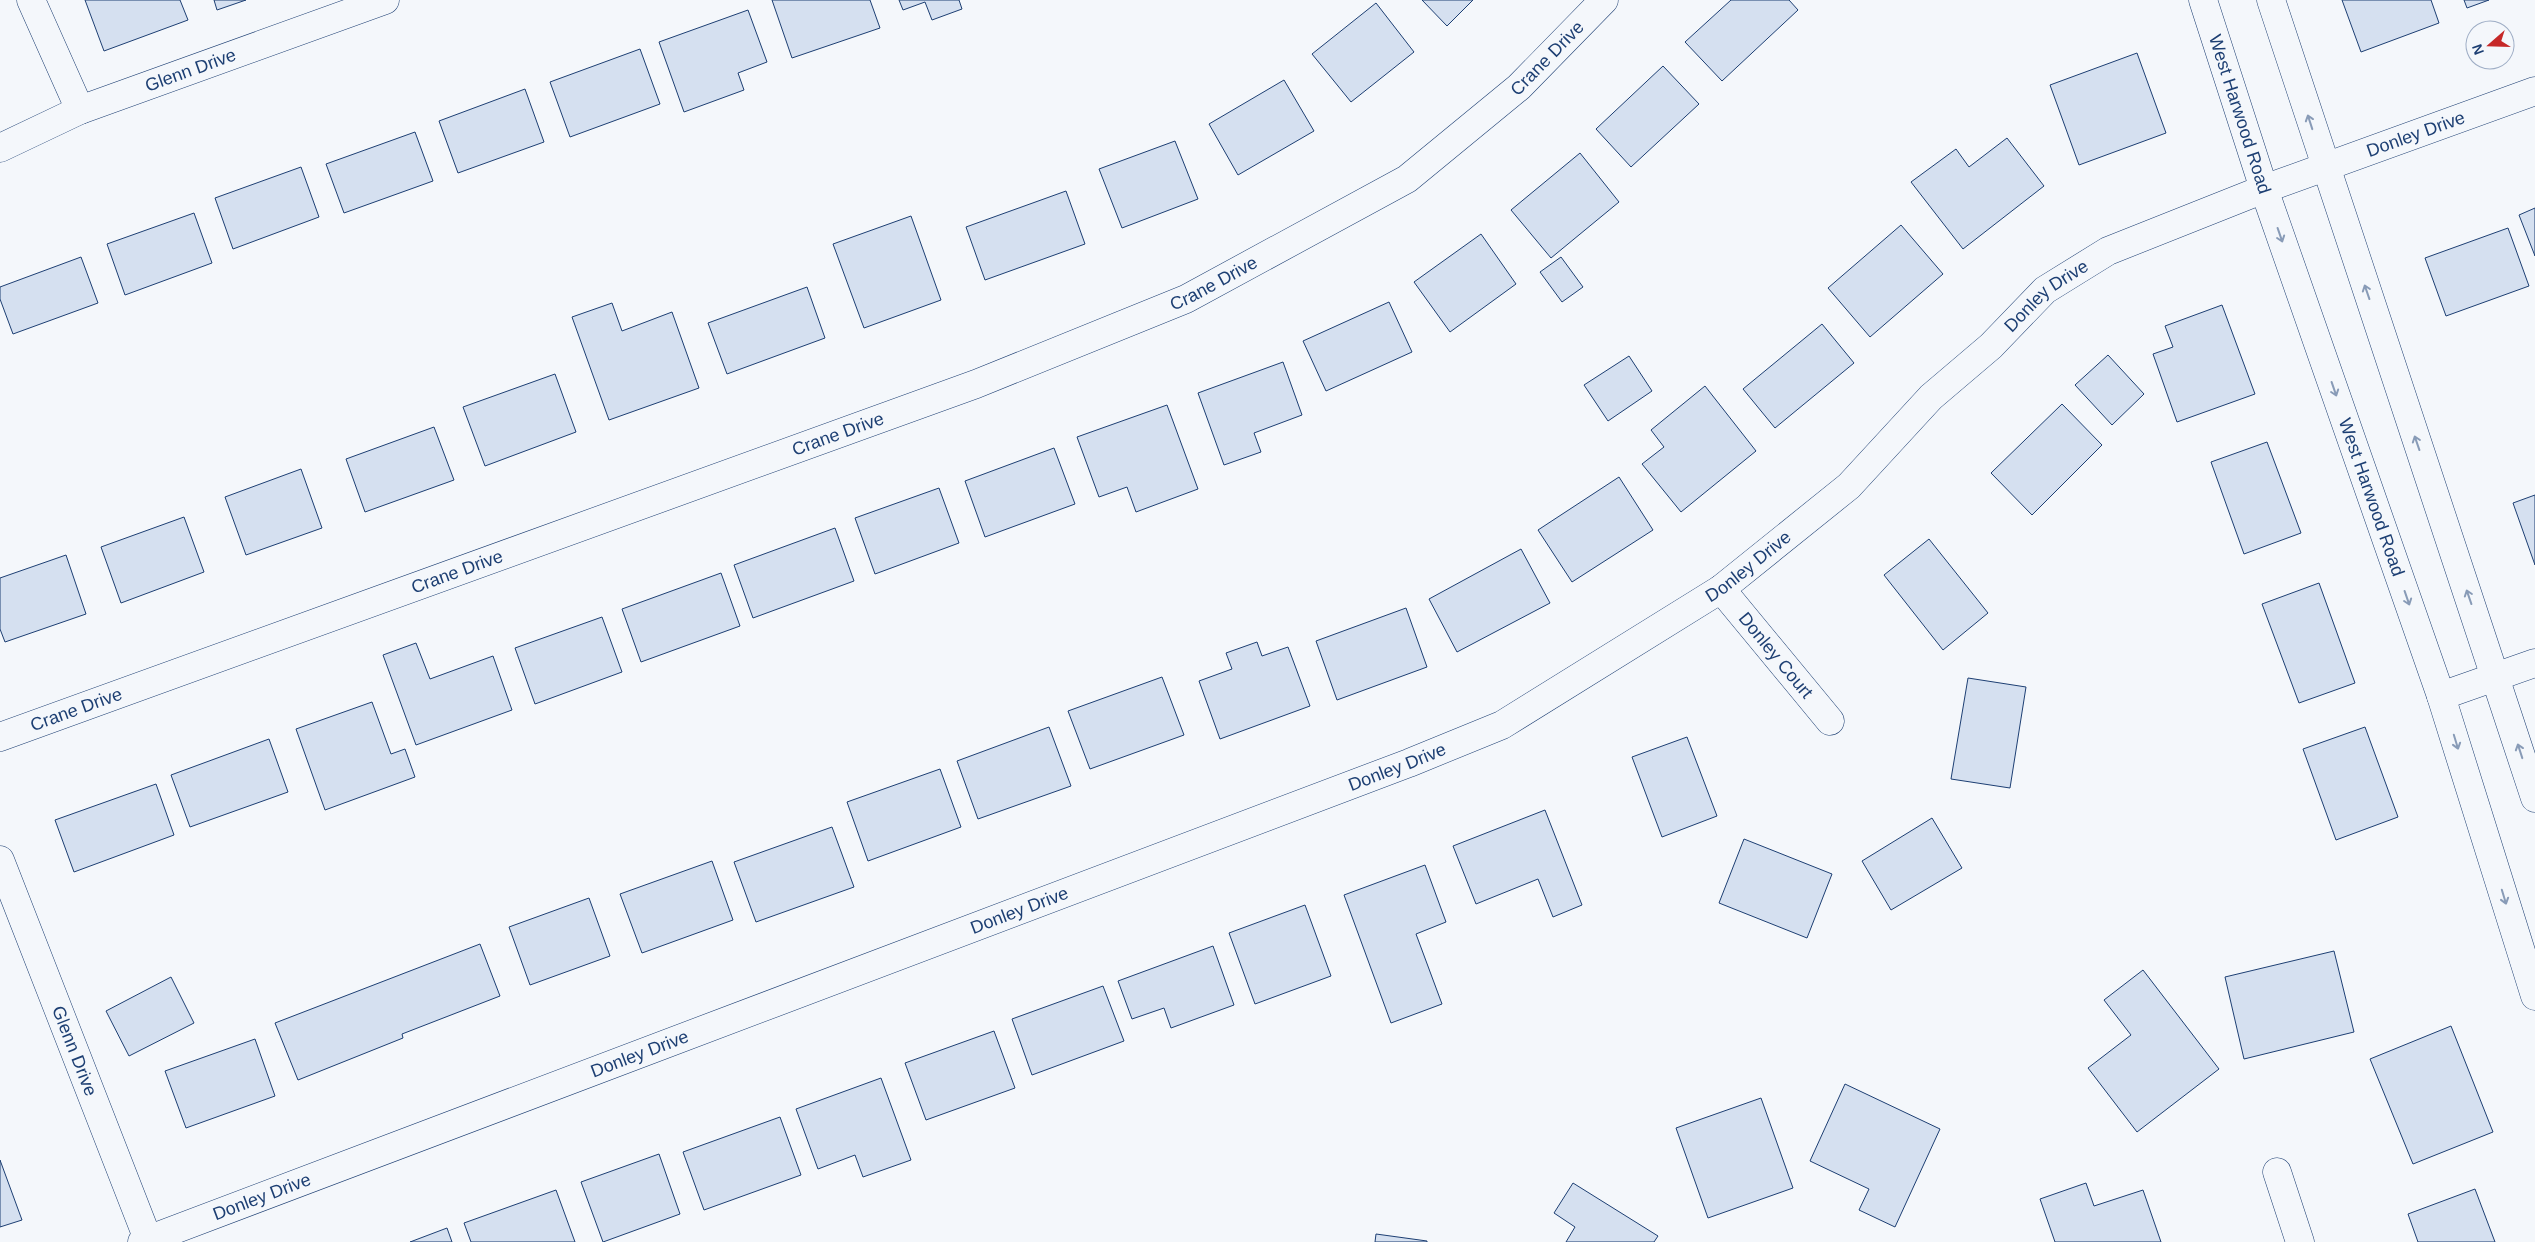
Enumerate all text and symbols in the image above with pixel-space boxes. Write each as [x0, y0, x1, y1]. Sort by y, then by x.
street label: Crane Drive [1507, 17, 1588, 100]
north arrow [2465, 20, 2515, 70]
street label: West Harwood Road [2205, 32, 2275, 196]
text: N [2469, 42, 2487, 57]
street label: Glenn Drive [142, 45, 239, 96]
street label: Donley Drive [2364, 107, 2468, 161]
one-way arrow [2305, 114, 2315, 130]
one-way arrow [2276, 227, 2285, 243]
street label: Crane Drive [1167, 252, 1261, 314]
street label: Donley Drive [2000, 256, 2092, 336]
one-way arrow [2362, 285, 2371, 301]
one-way arrow [2330, 380, 2339, 396]
street label: Crane Drive [789, 408, 886, 460]
street label: West Harwood Road [2335, 416, 2408, 579]
one-way arrow [2412, 435, 2422, 451]
street label: Donley Drive [1702, 527, 1795, 606]
street label: Crane Drive [408, 546, 506, 597]
one-way arrow [2403, 590, 2412, 606]
one-way arrow [2464, 590, 2473, 605]
street label: Donley Court [1735, 608, 1817, 702]
street label: Crane Drive [28, 684, 125, 735]
one-way arrow [2451, 734, 2461, 750]
street label: Donley Drive [1346, 739, 1449, 795]
one-way arrow [2515, 744, 2524, 760]
street label: Donley Drive [968, 883, 1071, 938]
one-way arrow [2500, 889, 2510, 905]
street label: Glenn Drive [48, 1003, 101, 1099]
street label: Donley Drive [588, 1026, 691, 1081]
street label: Donley Drive [210, 1169, 313, 1224]

